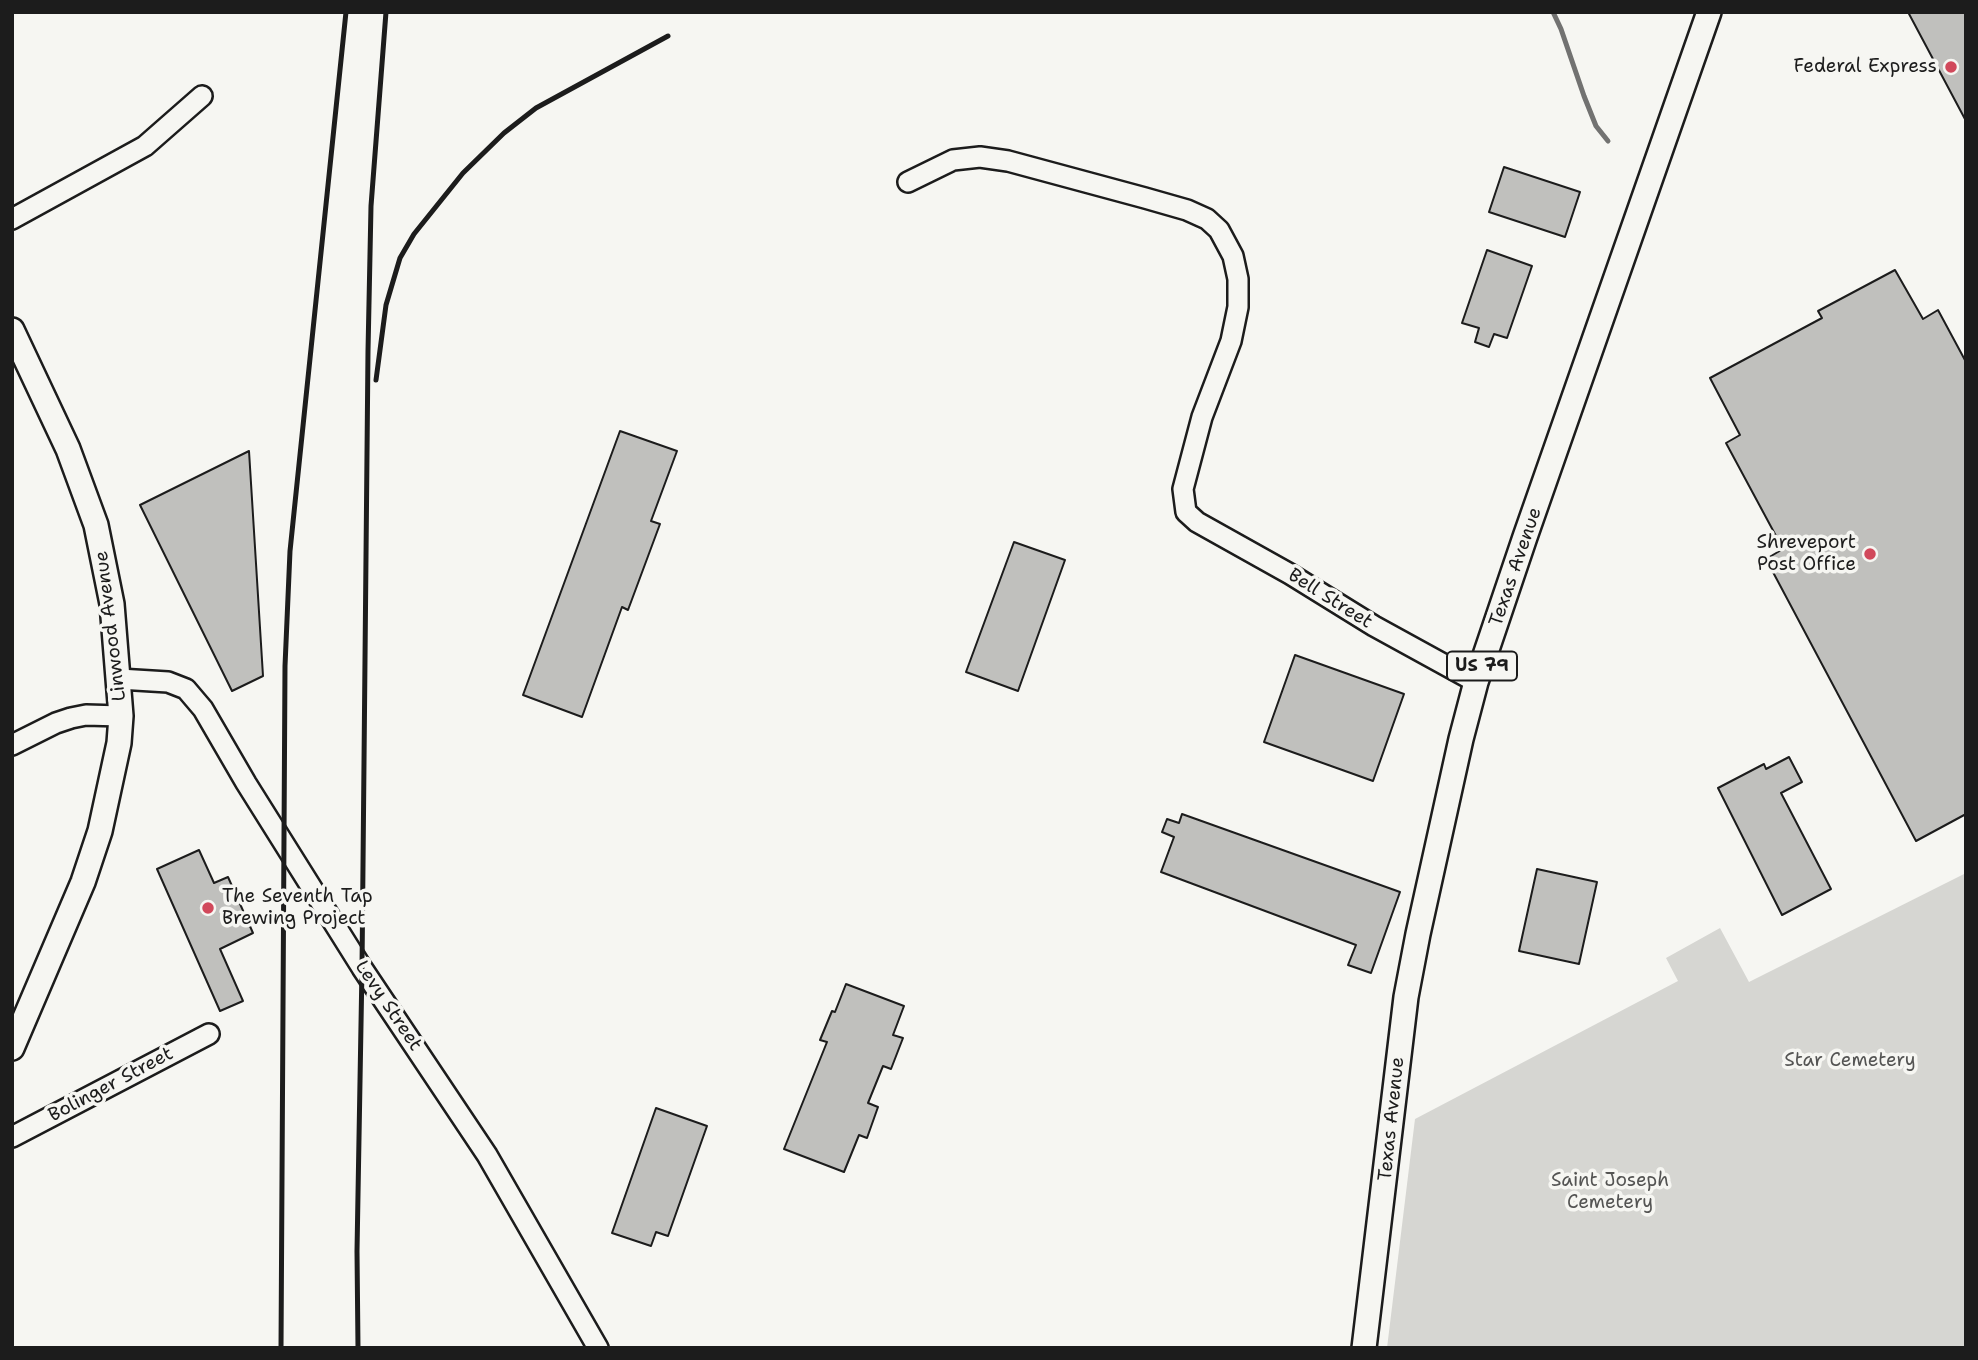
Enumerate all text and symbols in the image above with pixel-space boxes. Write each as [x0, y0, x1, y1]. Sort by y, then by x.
place label: Federal Express [1794, 56, 1937, 78]
marker: Federal Express [1943, 59, 1959, 75]
street label: Texas Avenue [1485, 504, 1547, 630]
place label: Shreveport Post Office [1756, 532, 1856, 576]
marker: Shreveport Post Office [1862, 546, 1878, 562]
street label: Linwood Avenue [90, 550, 132, 702]
street label: Bell Street [1284, 564, 1376, 634]
road number: US 79 [1447, 652, 1517, 680]
place label: The Seventh Tap Brewing Project [222, 886, 373, 930]
marker: The Seventh Tap Brewing Project [200, 900, 216, 916]
street label: Levy Street [349, 957, 427, 1055]
street label: Bolinger Street [45, 1043, 177, 1127]
park label: Star Cemetery [1784, 1050, 1916, 1072]
street label: Texas Avenue [1374, 1056, 1410, 1182]
park label: Saint Joseph Cemetery [1551, 1170, 1669, 1214]

